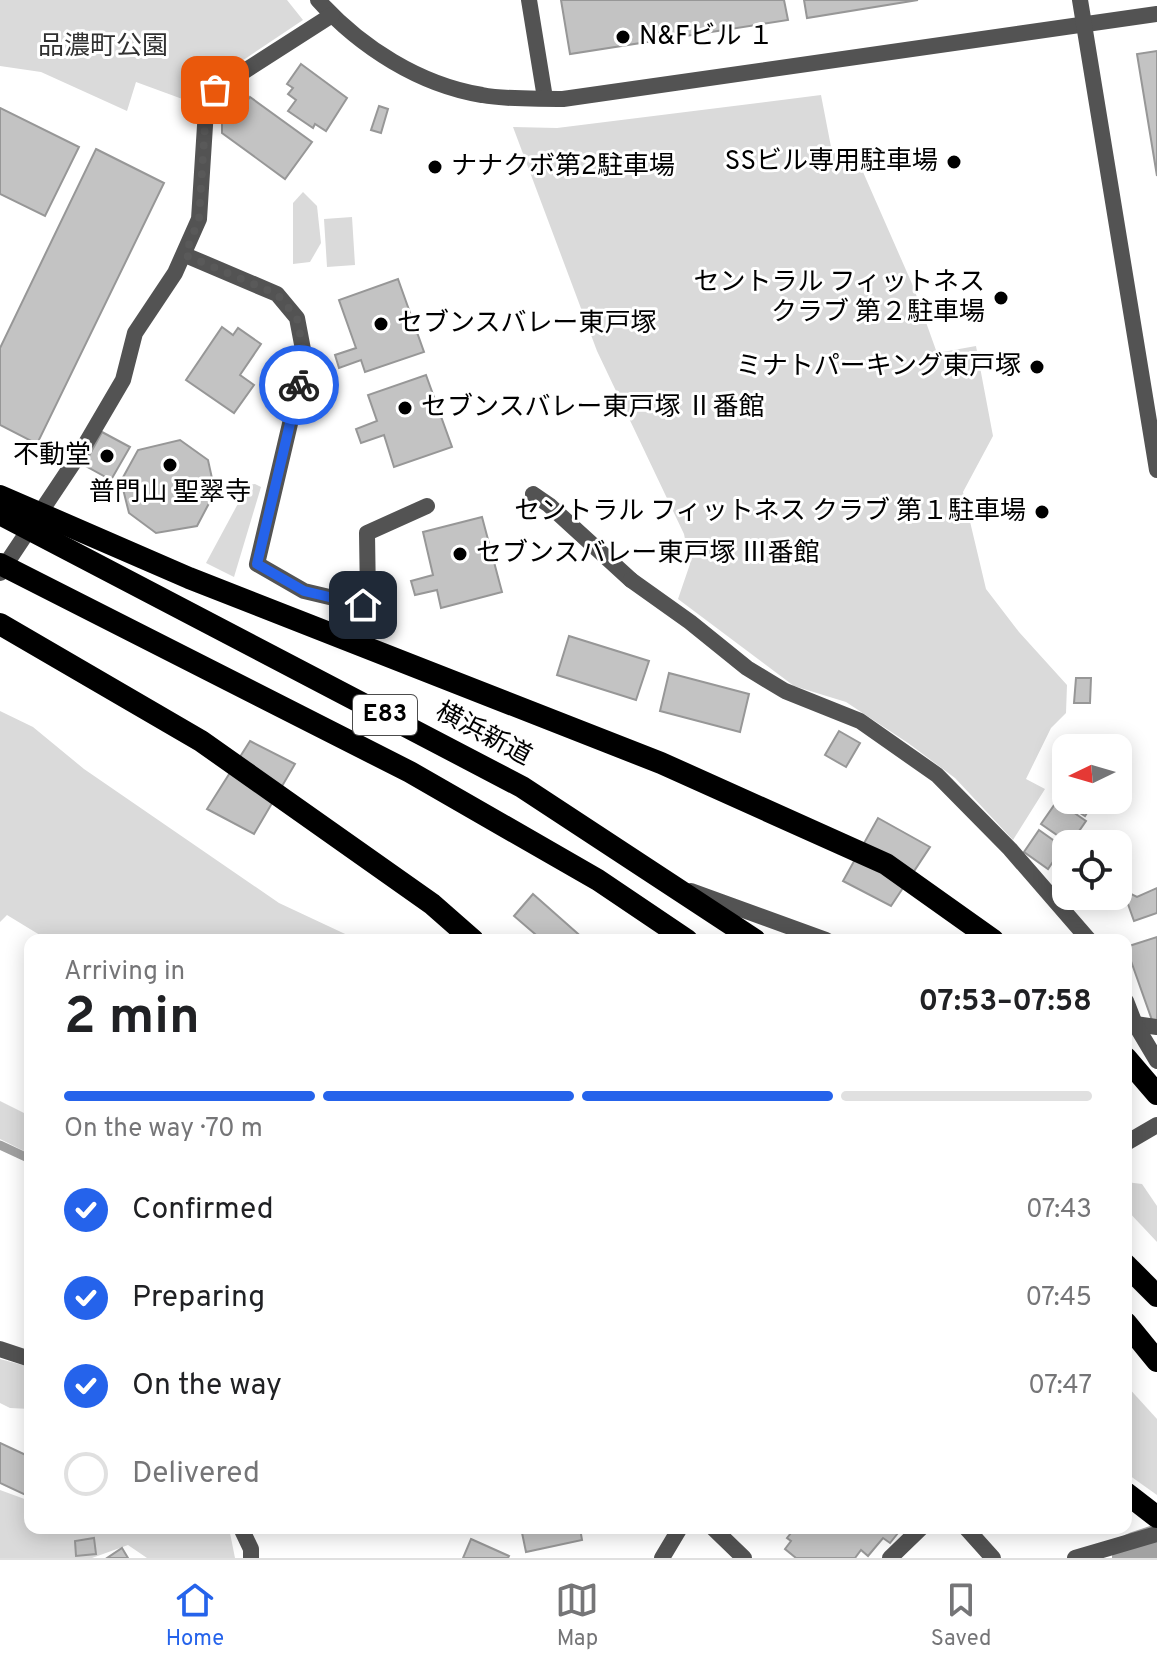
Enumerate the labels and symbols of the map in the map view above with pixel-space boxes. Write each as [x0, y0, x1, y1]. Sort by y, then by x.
place label: N&Fビル １ [639, 21, 774, 54]
marker: N&Fビル １ [614, 28, 632, 46]
park label: 品濃町公園 [38, 31, 168, 64]
pin [181, 56, 249, 124]
place label: SSビル専用駐車場 [725, 146, 938, 179]
place label: ナナクボ第2駐車場 [451, 151, 675, 184]
marker: SSビル専用駐車場 [945, 153, 963, 171]
marker: ナナクボ第2駐車場 [426, 158, 444, 176]
place label: セントラル フィットネス クラブ 第２駐車場 [693, 267, 985, 330]
marker: セントラル フィットネス クラブ 第２駐車場 [992, 289, 1010, 307]
place label: セブンスバレー東戸塚 [397, 308, 656, 341]
marker: セブンスバレー東戸塚 [372, 315, 390, 333]
courier [259, 345, 339, 425]
place label: ミナトパーキング東戸塚 [736, 351, 1021, 384]
marker: ミナトパーキング東戸塚 [1028, 358, 1046, 376]
place label: セブンスバレー東戸塚 Ⅱ番館 [421, 392, 765, 425]
marker: セブンスバレー東戸塚 Ⅱ番館 [396, 399, 414, 417]
place label: 不動堂 [13, 440, 91, 473]
marker: 不動堂 [98, 447, 116, 465]
marker: 普門山 聖翠寺 [161, 456, 179, 474]
place label: 普門山 聖翠寺 [89, 477, 251, 510]
place label: セントラル フィットネス クラブ 第１駐車場 [514, 496, 1026, 529]
marker: セントラル フィットネス クラブ 第１駐車場 [1033, 503, 1051, 521]
place label: セブンスバレー東戸塚 Ⅲ番館 [476, 538, 820, 571]
marker: セブンスバレー東戸塚 Ⅲ番館 [451, 545, 469, 563]
pin [329, 571, 397, 639]
road number: E83 [353, 695, 417, 735]
street label: 横浜新道 [429, 696, 537, 774]
north arrow [1052, 734, 1132, 814]

